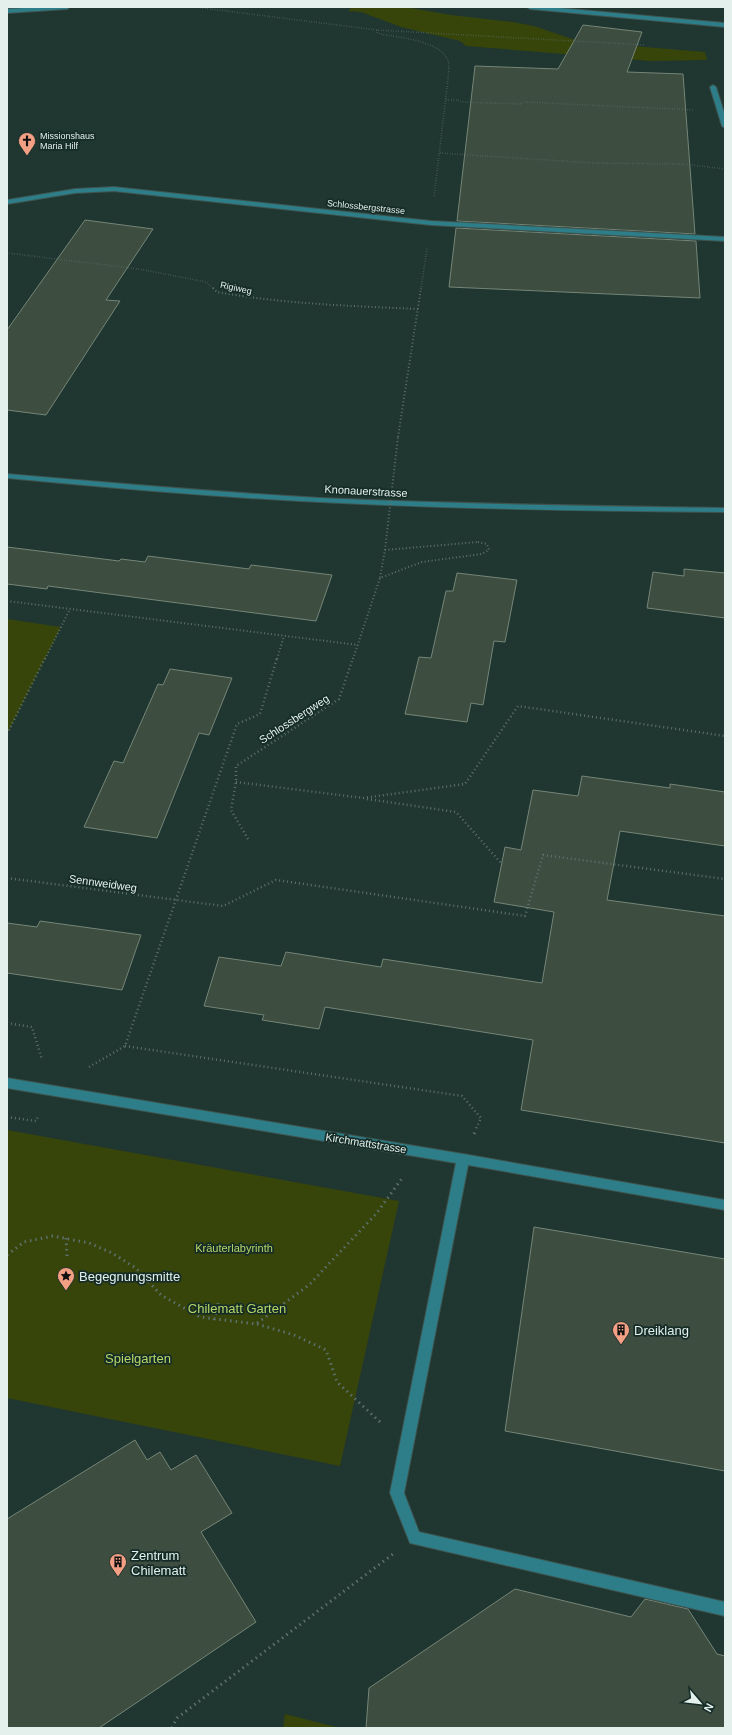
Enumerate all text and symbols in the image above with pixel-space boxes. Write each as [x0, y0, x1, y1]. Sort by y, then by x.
church icon: Missionshaus Maria Hilf [17, 131, 37, 156]
place label: Missionshaus Maria Hilf [40, 131, 95, 151]
street label: Schlossbergstrasse [326, 198, 406, 216]
street label: Rigiweg [219, 280, 253, 296]
street label: Knonauerstrasse [324, 483, 408, 499]
street label: Schlossbergweg [257, 692, 331, 746]
street label: Sennweidweg [68, 872, 138, 894]
street label: Kirchmattstrasse [325, 1131, 407, 1155]
park label: Kräuterlabyrinth [195, 1242, 273, 1254]
place icon: Begegnungsmitte [56, 1266, 76, 1291]
place label: Begegnungsmitte [79, 1269, 180, 1284]
park label: Chilematt Garten [188, 1301, 286, 1316]
building icon: Dreiklang [611, 1320, 631, 1345]
place label: Dreiklang [634, 1323, 689, 1338]
park label: Spielgarten [105, 1351, 171, 1366]
place label: Zentrum Chilematt [131, 1548, 186, 1578]
building icon: Zentrum Chilematt [108, 1552, 128, 1577]
north arrow [680, 1683, 720, 1723]
text: N [702, 1701, 716, 1714]

